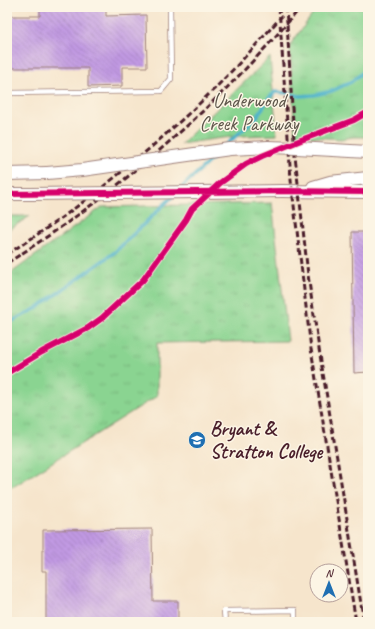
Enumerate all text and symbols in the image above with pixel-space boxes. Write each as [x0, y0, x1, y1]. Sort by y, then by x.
park label: Underwood Creek Parkway [200, 88, 301, 136]
place label: Bryant & Stratton College [210, 416, 323, 464]
school or university icon: Bryant & Stratton College [187, 430, 207, 450]
north arrow [309, 563, 349, 603]
text: N [326, 566, 335, 580]

